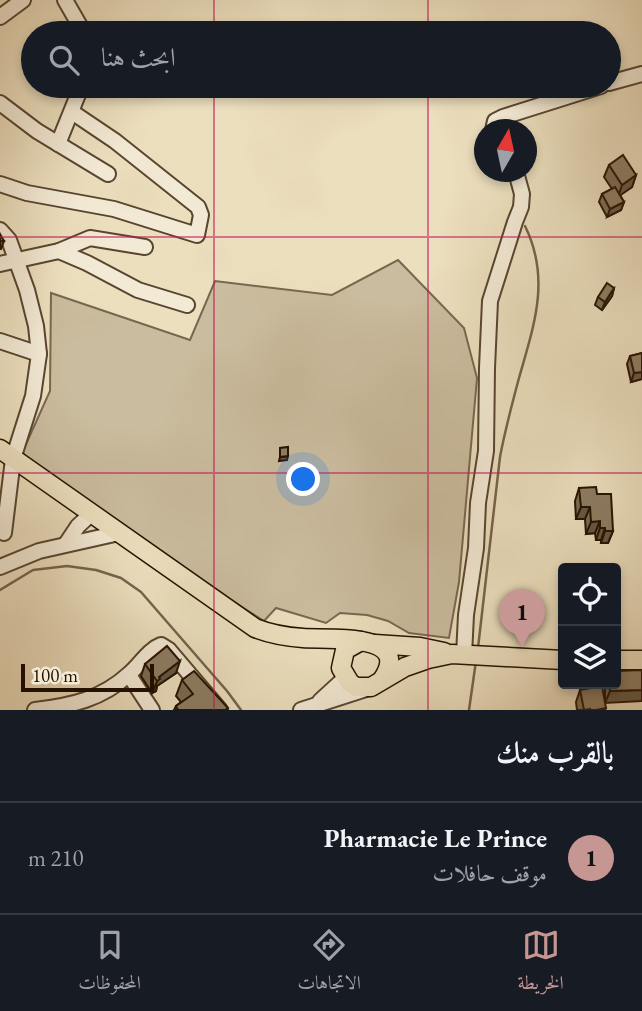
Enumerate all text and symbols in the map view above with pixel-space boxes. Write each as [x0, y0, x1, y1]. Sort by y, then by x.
search box [21, 21, 621, 98]
text: ابحث هنا [101, 40, 176, 74]
icon: search [45, 41, 83, 79]
north arrow [474, 119, 537, 182]
your location [286, 462, 320, 496]
map controls [558, 563, 621, 689]
button: locate [558, 563, 621, 626]
pin: 1 [499, 589, 545, 647]
button: layers [558, 626, 621, 689]
scale bar [21, 661, 154, 693]
text: 100 m [32, 663, 78, 688]
text: بالقرب منك [496, 733, 614, 772]
text: Pharmacie Le Prince [324, 821, 547, 855]
text: 210 m [28, 843, 84, 873]
text: 1 [585, 843, 597, 873]
text: موقف حافلات [432, 858, 547, 888]
tab: المحفوظات [78, 926, 141, 1001]
tab: الاتجاهات [298, 926, 361, 1001]
tab: الخريطة [517, 926, 564, 1001]

